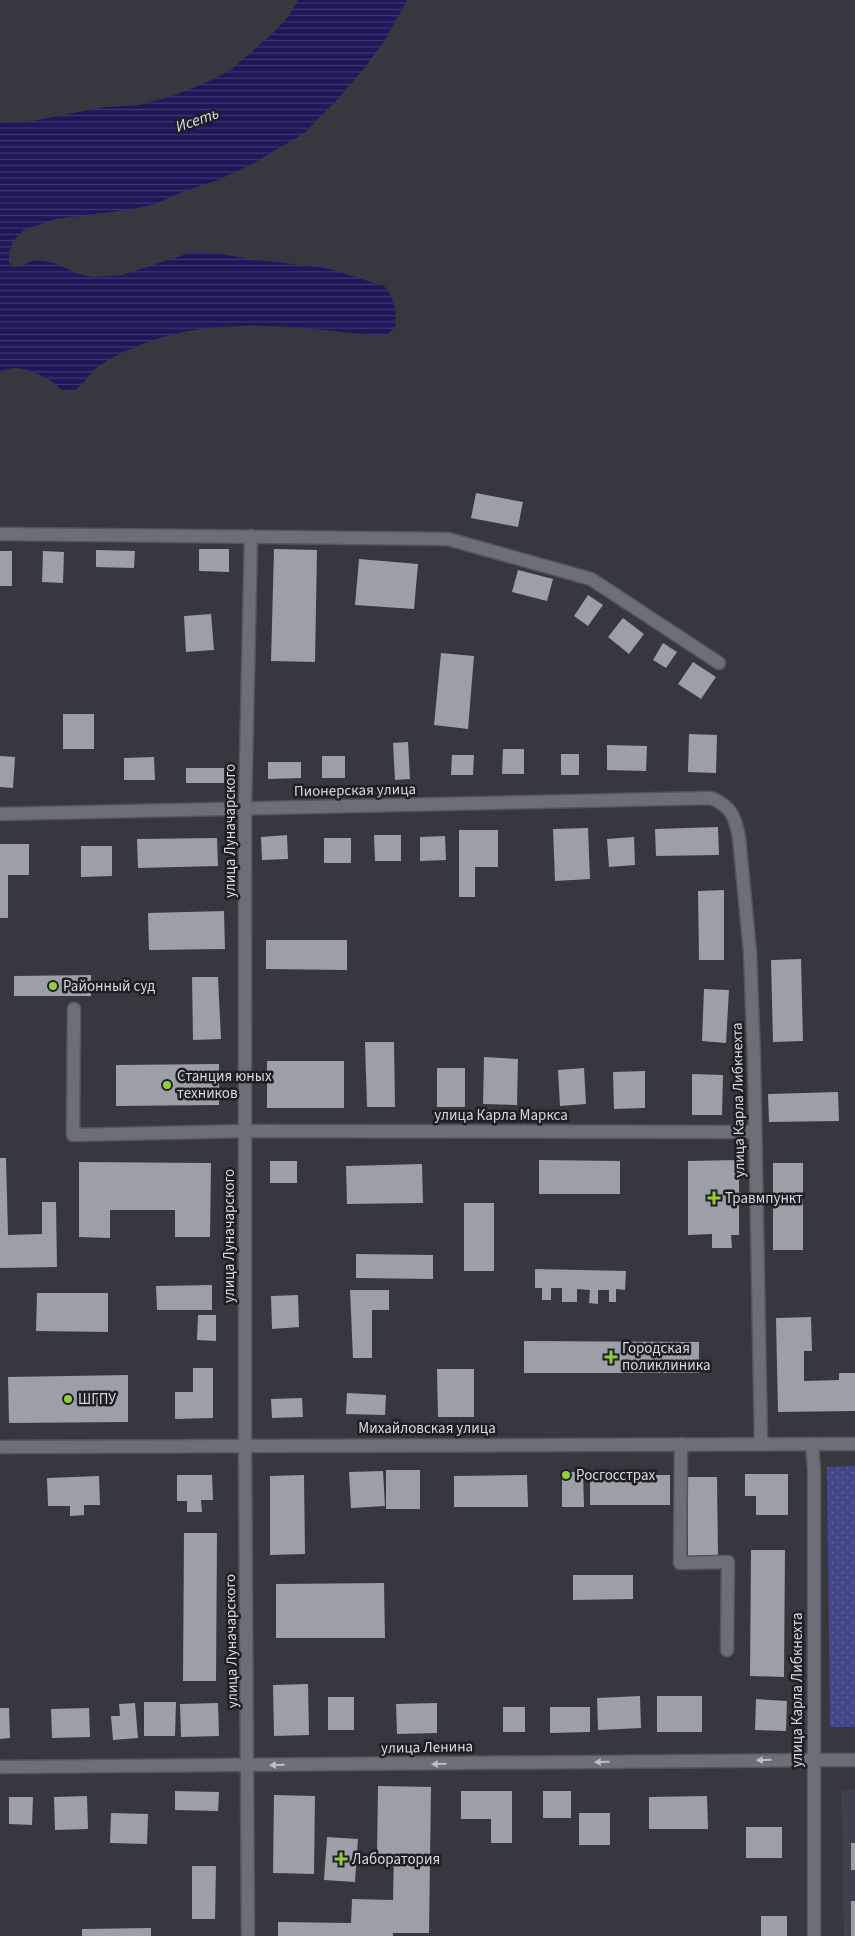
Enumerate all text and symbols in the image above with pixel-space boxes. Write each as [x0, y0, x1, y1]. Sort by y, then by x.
water label: Исеть [173, 102, 222, 138]
street label: улица Луначарского [220, 764, 241, 898]
street label: Пионерская улица [294, 779, 416, 802]
place label: Районный суд [63, 976, 155, 997]
marker: Районный суд [47, 980, 59, 992]
street label: улица Карла Либкнехта [727, 1022, 750, 1178]
place label: Станция юных техников [177, 1066, 272, 1104]
marker: Станция юных техников [161, 1079, 173, 1091]
street label: улица Карла Маркса [434, 1105, 568, 1126]
street label: улица Луначарского [219, 1169, 240, 1303]
place label: Травмпункт [725, 1188, 803, 1209]
marker: Травмпункт [707, 1191, 721, 1205]
place label: Городская поликлиника [622, 1338, 710, 1376]
marker: Городская поликлиника [604, 1350, 618, 1364]
place label: ШГПУ [78, 1389, 116, 1410]
marker: ШГПУ [62, 1393, 74, 1405]
street label: Михайловская улица [358, 1418, 496, 1439]
place label: Росгосстрах [576, 1465, 656, 1486]
marker: Росгосстрах [560, 1469, 572, 1481]
street label: улица Луначарского [220, 1574, 243, 1708]
street label: улица Карла Либкнехта [787, 1612, 808, 1768]
street label: улица Ленина [381, 1736, 473, 1759]
one-way arrow [756, 1757, 772, 1765]
one-way arrow [593, 1758, 609, 1766]
one-way arrow [431, 1760, 447, 1768]
one-way arrow [269, 1761, 285, 1769]
place label: Лаборатория [352, 1849, 440, 1870]
marker: Лаборатория [334, 1852, 348, 1866]

